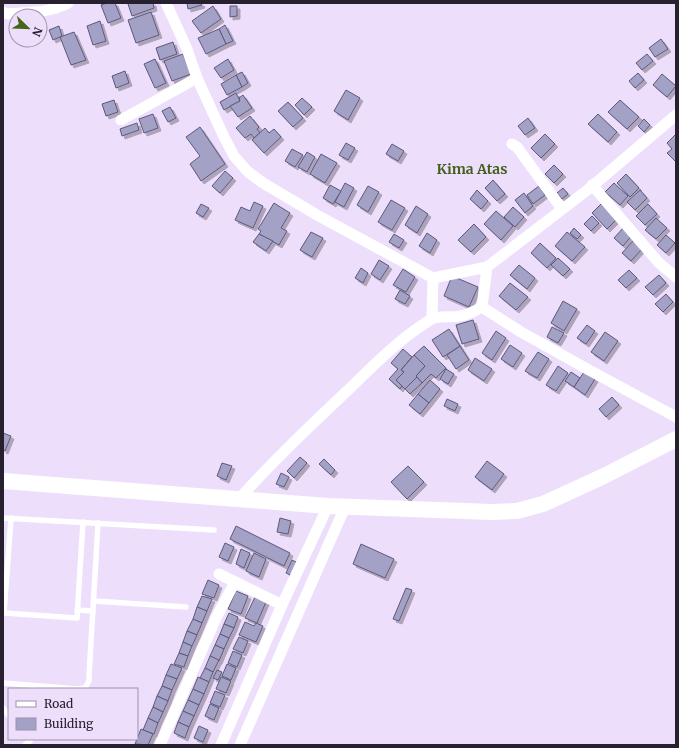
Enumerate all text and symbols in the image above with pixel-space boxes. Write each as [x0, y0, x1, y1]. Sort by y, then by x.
north arrow [8, 8, 48, 48]
text: N [29, 25, 45, 39]
district label: Kima Atas [437, 160, 507, 178]
legend [8, 688, 138, 740]
text: Road [44, 696, 73, 711]
text: Building [44, 716, 94, 731]

